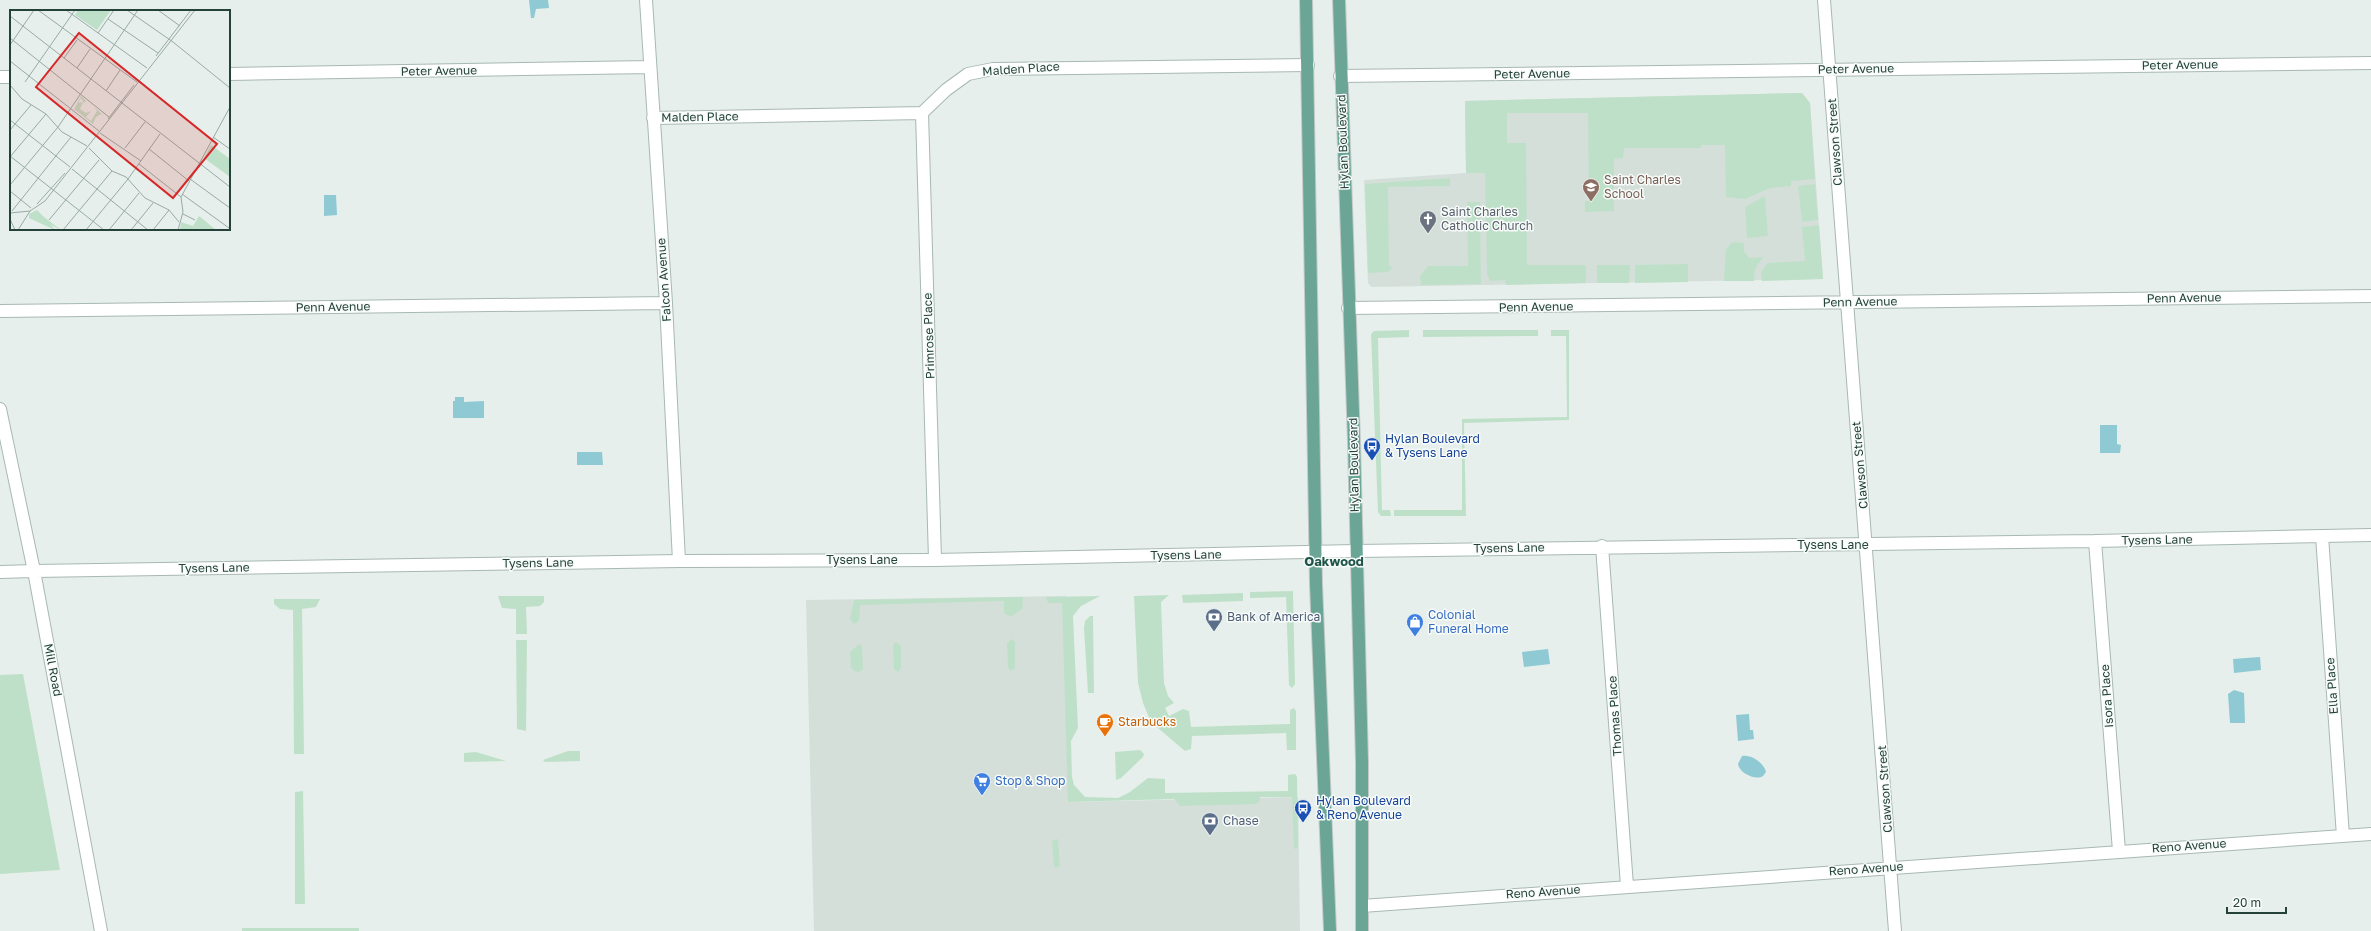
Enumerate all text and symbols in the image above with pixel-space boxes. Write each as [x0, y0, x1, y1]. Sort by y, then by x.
inset map [10, 10, 230, 230]
street label: Peter Avenue [2142, 56, 2218, 73]
street label: Malden Place [982, 58, 1060, 79]
street label: Peter Avenue [1818, 60, 1894, 77]
street label: Peter Avenue [401, 62, 477, 79]
street label: Peter Avenue [1494, 65, 1570, 82]
street label: Hylan Boulevard [1333, 94, 1352, 190]
street label: Clawson Street [1824, 98, 1845, 186]
street label: Malden Place [661, 108, 739, 125]
place label: Saint Charles School [1604, 172, 1681, 201]
school or university icon: Saint Charles School [1581, 177, 1601, 202]
place label: Saint Charles Catholic Church [1441, 204, 1533, 233]
church icon: Saint Charles Catholic Church [1418, 209, 1438, 234]
street label: Falcon Avenue [653, 238, 674, 322]
street label: Penn Avenue [2146, 289, 2222, 306]
street label: Primrose Place [919, 293, 938, 379]
street label: Penn Avenue [1822, 293, 1898, 310]
street label: Penn Avenue [295, 298, 371, 315]
street label: Penn Avenue [1498, 298, 1574, 315]
street label: Hylan Boulevard [1345, 417, 1362, 513]
street label: Clawson Street [1848, 420, 1871, 509]
place label: Hylan Boulevard & Tysens Lane [1385, 431, 1480, 460]
bus stop icon: Hylan Boulevard & Tysens Lane [1362, 436, 1382, 461]
street label: Tysens Lane [2121, 531, 2193, 548]
street label: Tysens Lane [1797, 537, 1869, 552]
street label: Tysens Lane [1473, 539, 1545, 556]
street label: Tysens Lane [1150, 546, 1222, 563]
street label: Tysens Lane [826, 552, 898, 567]
district label: Oakwood [1304, 553, 1364, 569]
street label: Tysens Lane [502, 554, 574, 571]
street label: Tysens Lane [178, 559, 250, 576]
bank icon: Bank of America [1204, 607, 1224, 632]
place label: Colonial Funeral Home [1428, 607, 1509, 636]
place label: Bank of America [1227, 609, 1320, 624]
shop icon: Colonial Funeral Home [1405, 612, 1425, 637]
street label: Mill Road [41, 642, 66, 698]
street label: Ella Place [2322, 657, 2341, 715]
street label: Isora Place [2097, 664, 2116, 728]
street label: Thomas Place [1604, 675, 1625, 757]
cafe icon: Starbucks [1095, 712, 1115, 737]
place label: Starbucks [1118, 714, 1176, 729]
street label: Clawson Street [1874, 745, 1895, 833]
supermarket icon: Stop & Shop [972, 771, 992, 796]
place label: Stop & Shop [995, 773, 1066, 788]
place label: Hylan Boulevard & Reno Avenue [1316, 793, 1411, 822]
bus stop icon: Hylan Boulevard & Reno Avenue [1293, 798, 1313, 823]
bank icon: Chase [1200, 811, 1220, 836]
place label: Chase [1223, 813, 1259, 828]
street label: Reno Avenue [2151, 835, 2227, 856]
street label: Reno Avenue [1828, 858, 1904, 879]
street label: Reno Avenue [1505, 881, 1581, 902]
scale bar [2227, 889, 2286, 915]
text: 20 m [2233, 895, 2261, 910]

